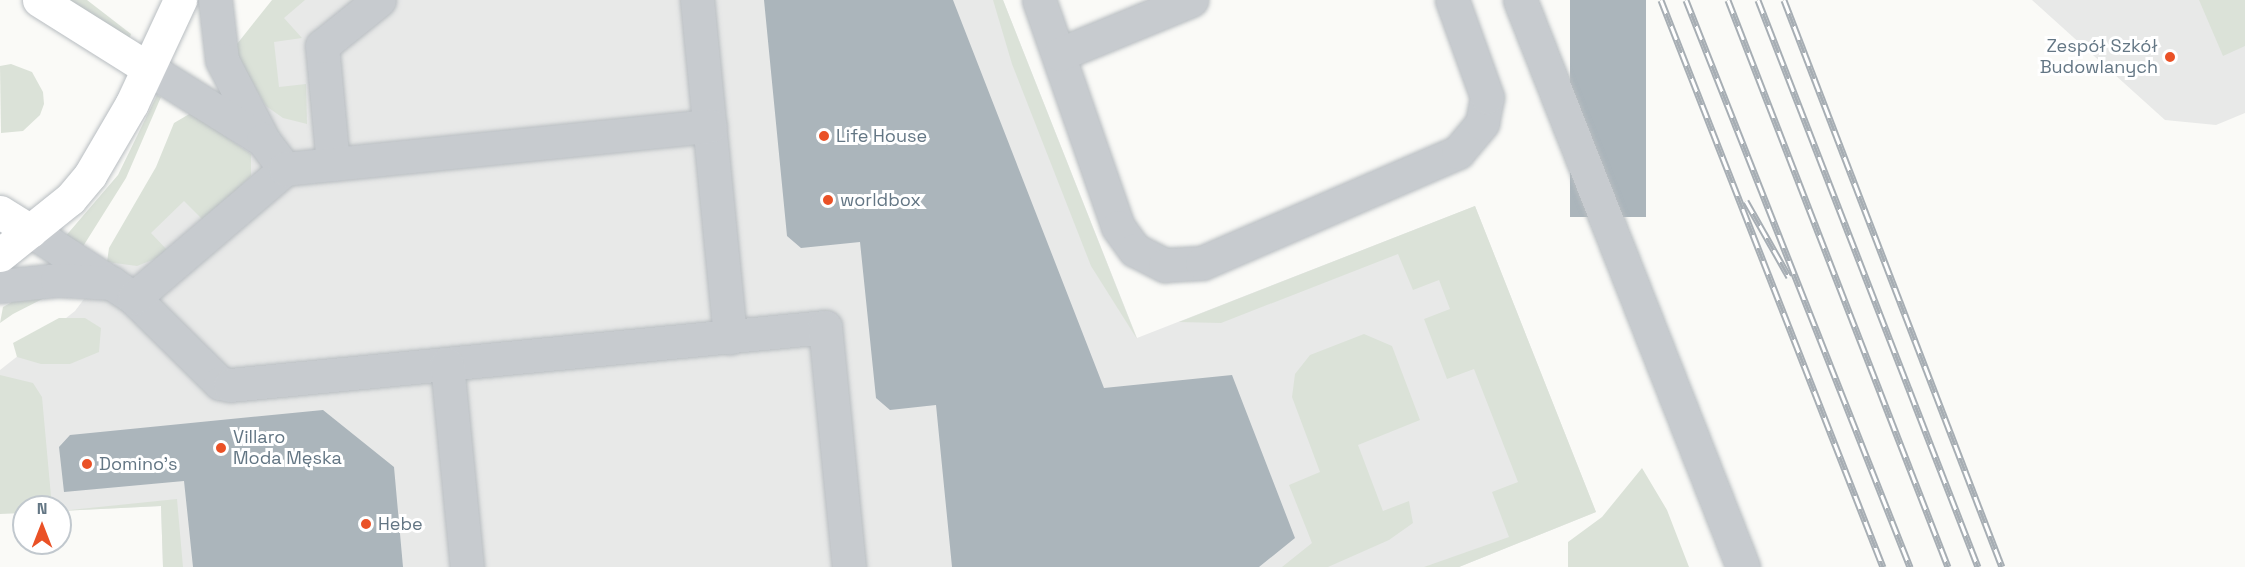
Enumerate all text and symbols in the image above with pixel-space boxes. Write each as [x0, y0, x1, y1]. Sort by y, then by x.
place label: Zespół Szkół Budowlanych [2040, 36, 2158, 78]
marker: Zespół Szkół Budowlanych [2163, 50, 2177, 64]
place label: Life House [836, 125, 927, 147]
marker: Life House [817, 129, 831, 143]
place label: worldbox [840, 189, 921, 211]
marker: worldbox [821, 193, 835, 207]
place label: Villaro Moda Męska [233, 427, 342, 470]
marker: Villaro Moda Męska [214, 441, 228, 455]
place label: Domino's [99, 453, 177, 475]
marker: Domino's [80, 457, 94, 471]
north arrow [12, 495, 72, 555]
text: N [37, 498, 47, 519]
place label: Hebe [378, 513, 423, 535]
marker: Hebe [359, 517, 373, 531]

